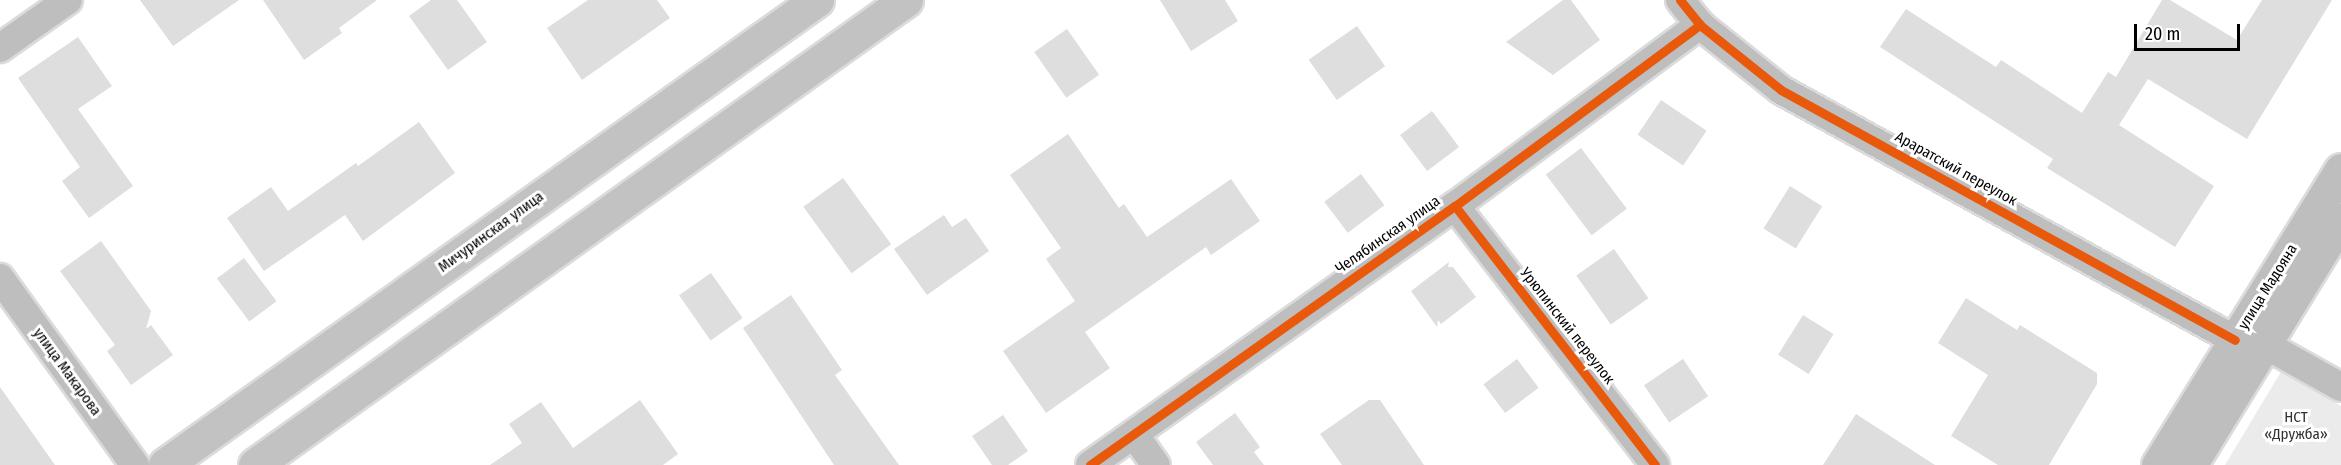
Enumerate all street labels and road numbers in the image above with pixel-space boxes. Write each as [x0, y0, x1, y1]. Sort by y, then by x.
street label: Араратский переулок [1892, 128, 2020, 210]
street label: Мичуринская улица [435, 188, 547, 276]
street label: Челябинская улица [1332, 192, 1444, 278]
street label: улица Мадояна [2235, 241, 2301, 333]
street label: Урюпинский переулок [1516, 264, 1618, 388]
street label: улица Макарова [29, 325, 105, 419]

